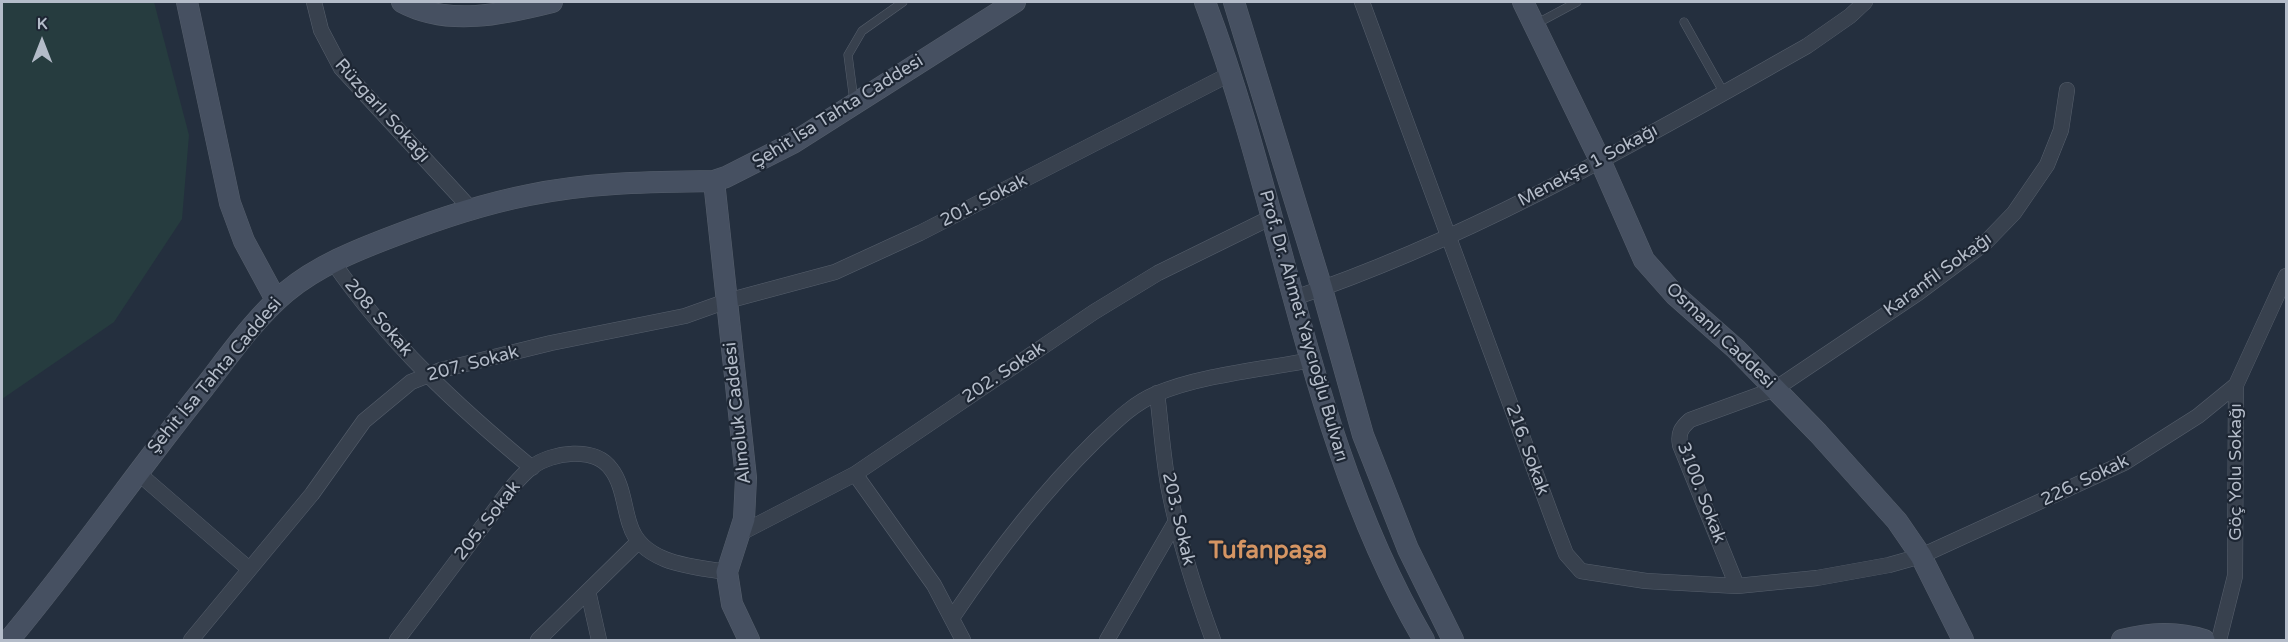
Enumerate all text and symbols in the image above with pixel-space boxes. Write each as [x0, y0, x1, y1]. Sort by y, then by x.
north arrow [12, 12, 72, 72]
text: K [37, 14, 47, 34]
street label: Şehit İsa Tahta Caddesi [749, 51, 927, 173]
street label: Rüzgarlı Sokağı [330, 55, 434, 167]
street label: Menekşe 1 Sokağı [1514, 120, 1662, 212]
street label: 201. Sokak [937, 170, 1031, 232]
street label: Prof. Dr. Ahmet Yaycıoğlu Bulvarı [1254, 188, 1352, 464]
street label: Karanfil Sokağı [1880, 229, 1996, 321]
street label: 208. Sokak [339, 275, 417, 361]
street label: Osmanlı Caddesi [1661, 279, 1779, 393]
street label: Şehit İsa Tahta Caddesi [143, 293, 287, 459]
street label: 202. Sokak [959, 338, 1049, 408]
street label: 207. Sokak [425, 341, 521, 387]
street label: Alınoluk Caddesi [720, 341, 756, 485]
street label: 216. Sokak [1501, 402, 1553, 498]
street label: Göç Yolu Sokağı [2225, 403, 2247, 541]
street label: 3100. Sokak [1672, 440, 1730, 546]
street label: 226. Sokak [2038, 451, 2132, 511]
street label: 203. Sokak [1157, 470, 1199, 568]
street label: 205. Sokak [450, 477, 526, 565]
district label: Tufanpaşa [1209, 538, 1327, 566]

